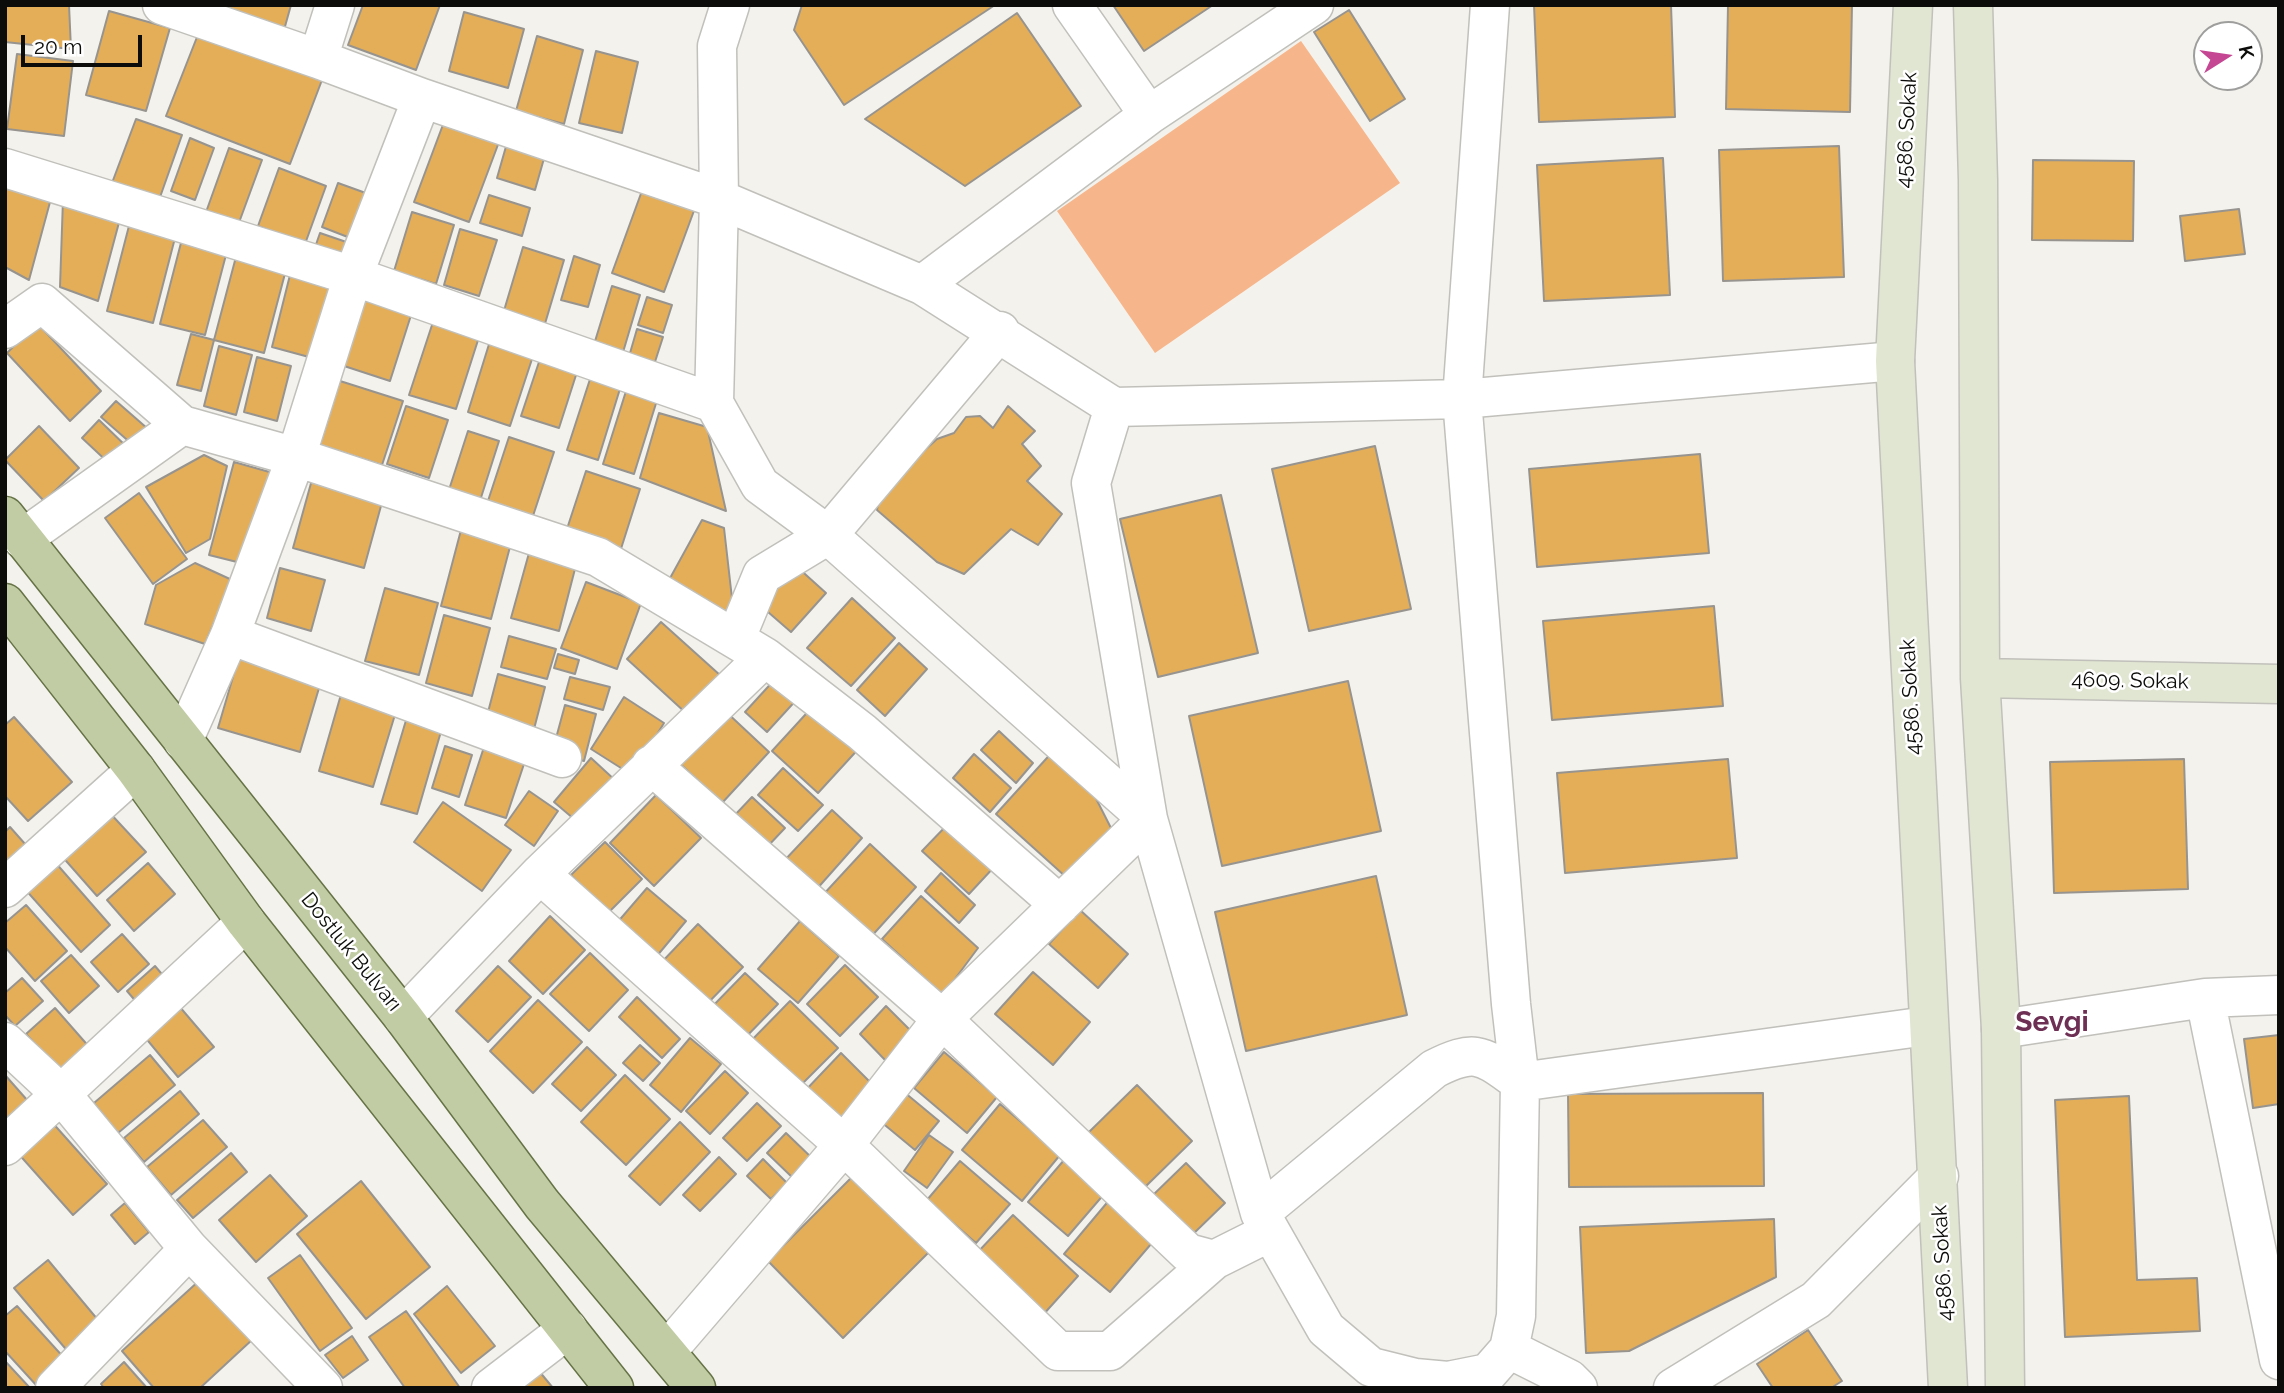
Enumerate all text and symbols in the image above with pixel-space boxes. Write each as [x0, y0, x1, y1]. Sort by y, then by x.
scale bar [24, 21, 145, 65]
north arrow [2193, 21, 2263, 91]
text: 20 m [34, 34, 82, 59]
text: K [2235, 44, 2259, 61]
street label: 4586. Sokak [1891, 71, 1923, 189]
street label: 4586. Sokak [1895, 638, 1927, 756]
street label: 4609. Sokak [2071, 667, 2189, 695]
street label: Dostluk Bulvarı [295, 888, 407, 1016]
district label: Sevgi [2015, 1006, 2089, 1040]
street label: 4586. Sokak [1927, 1204, 1959, 1322]

